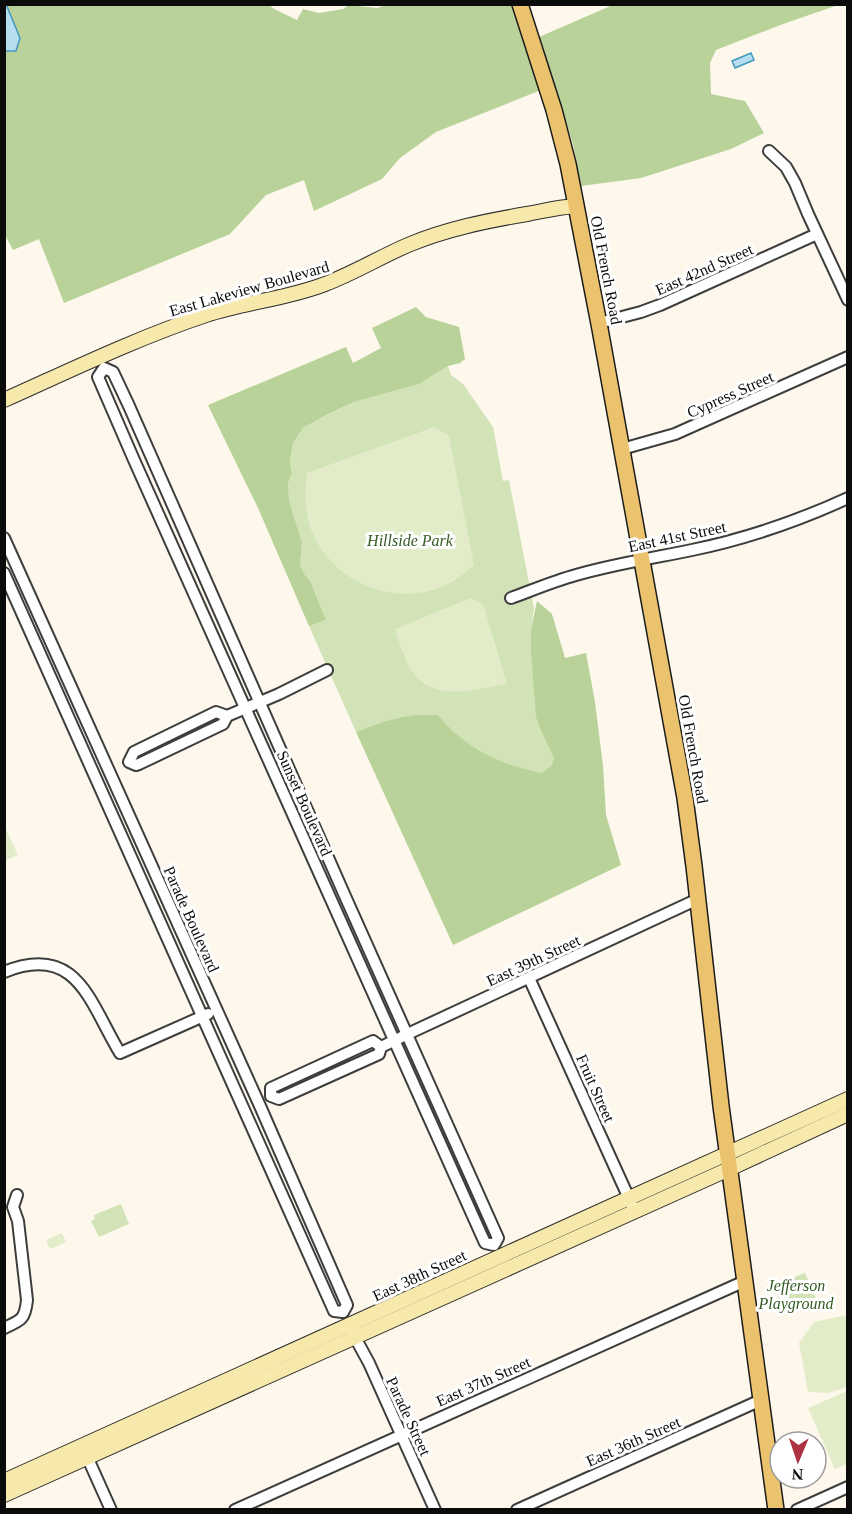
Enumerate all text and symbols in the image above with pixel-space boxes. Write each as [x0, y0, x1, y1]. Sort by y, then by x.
street label: Old French Road [588, 214, 625, 326]
street label: East 42nd Street [653, 240, 756, 299]
street label: East Lakeview Boulevard [167, 258, 331, 319]
street label: Cypress Street [684, 368, 777, 422]
street label: East 41st Street [627, 518, 728, 555]
park label: Hillside Park [366, 532, 454, 549]
street label: Old French Road [676, 693, 711, 805]
street label: Sunset Boulevard [274, 748, 335, 858]
street label: Parade Boulevard [161, 864, 223, 975]
street label: East 39th Street [484, 931, 583, 990]
street label: Fruit Street [573, 1052, 618, 1125]
street label: East 38th Street [370, 1246, 469, 1305]
park label: Jefferson Playground [758, 1277, 834, 1313]
street label: East 37th Street [433, 1353, 533, 1410]
street label: Parade Street [383, 1374, 434, 1459]
street label: East 36th Street [583, 1413, 683, 1470]
north arrow [768, 1430, 828, 1490]
text: N [791, 1466, 804, 1483]

